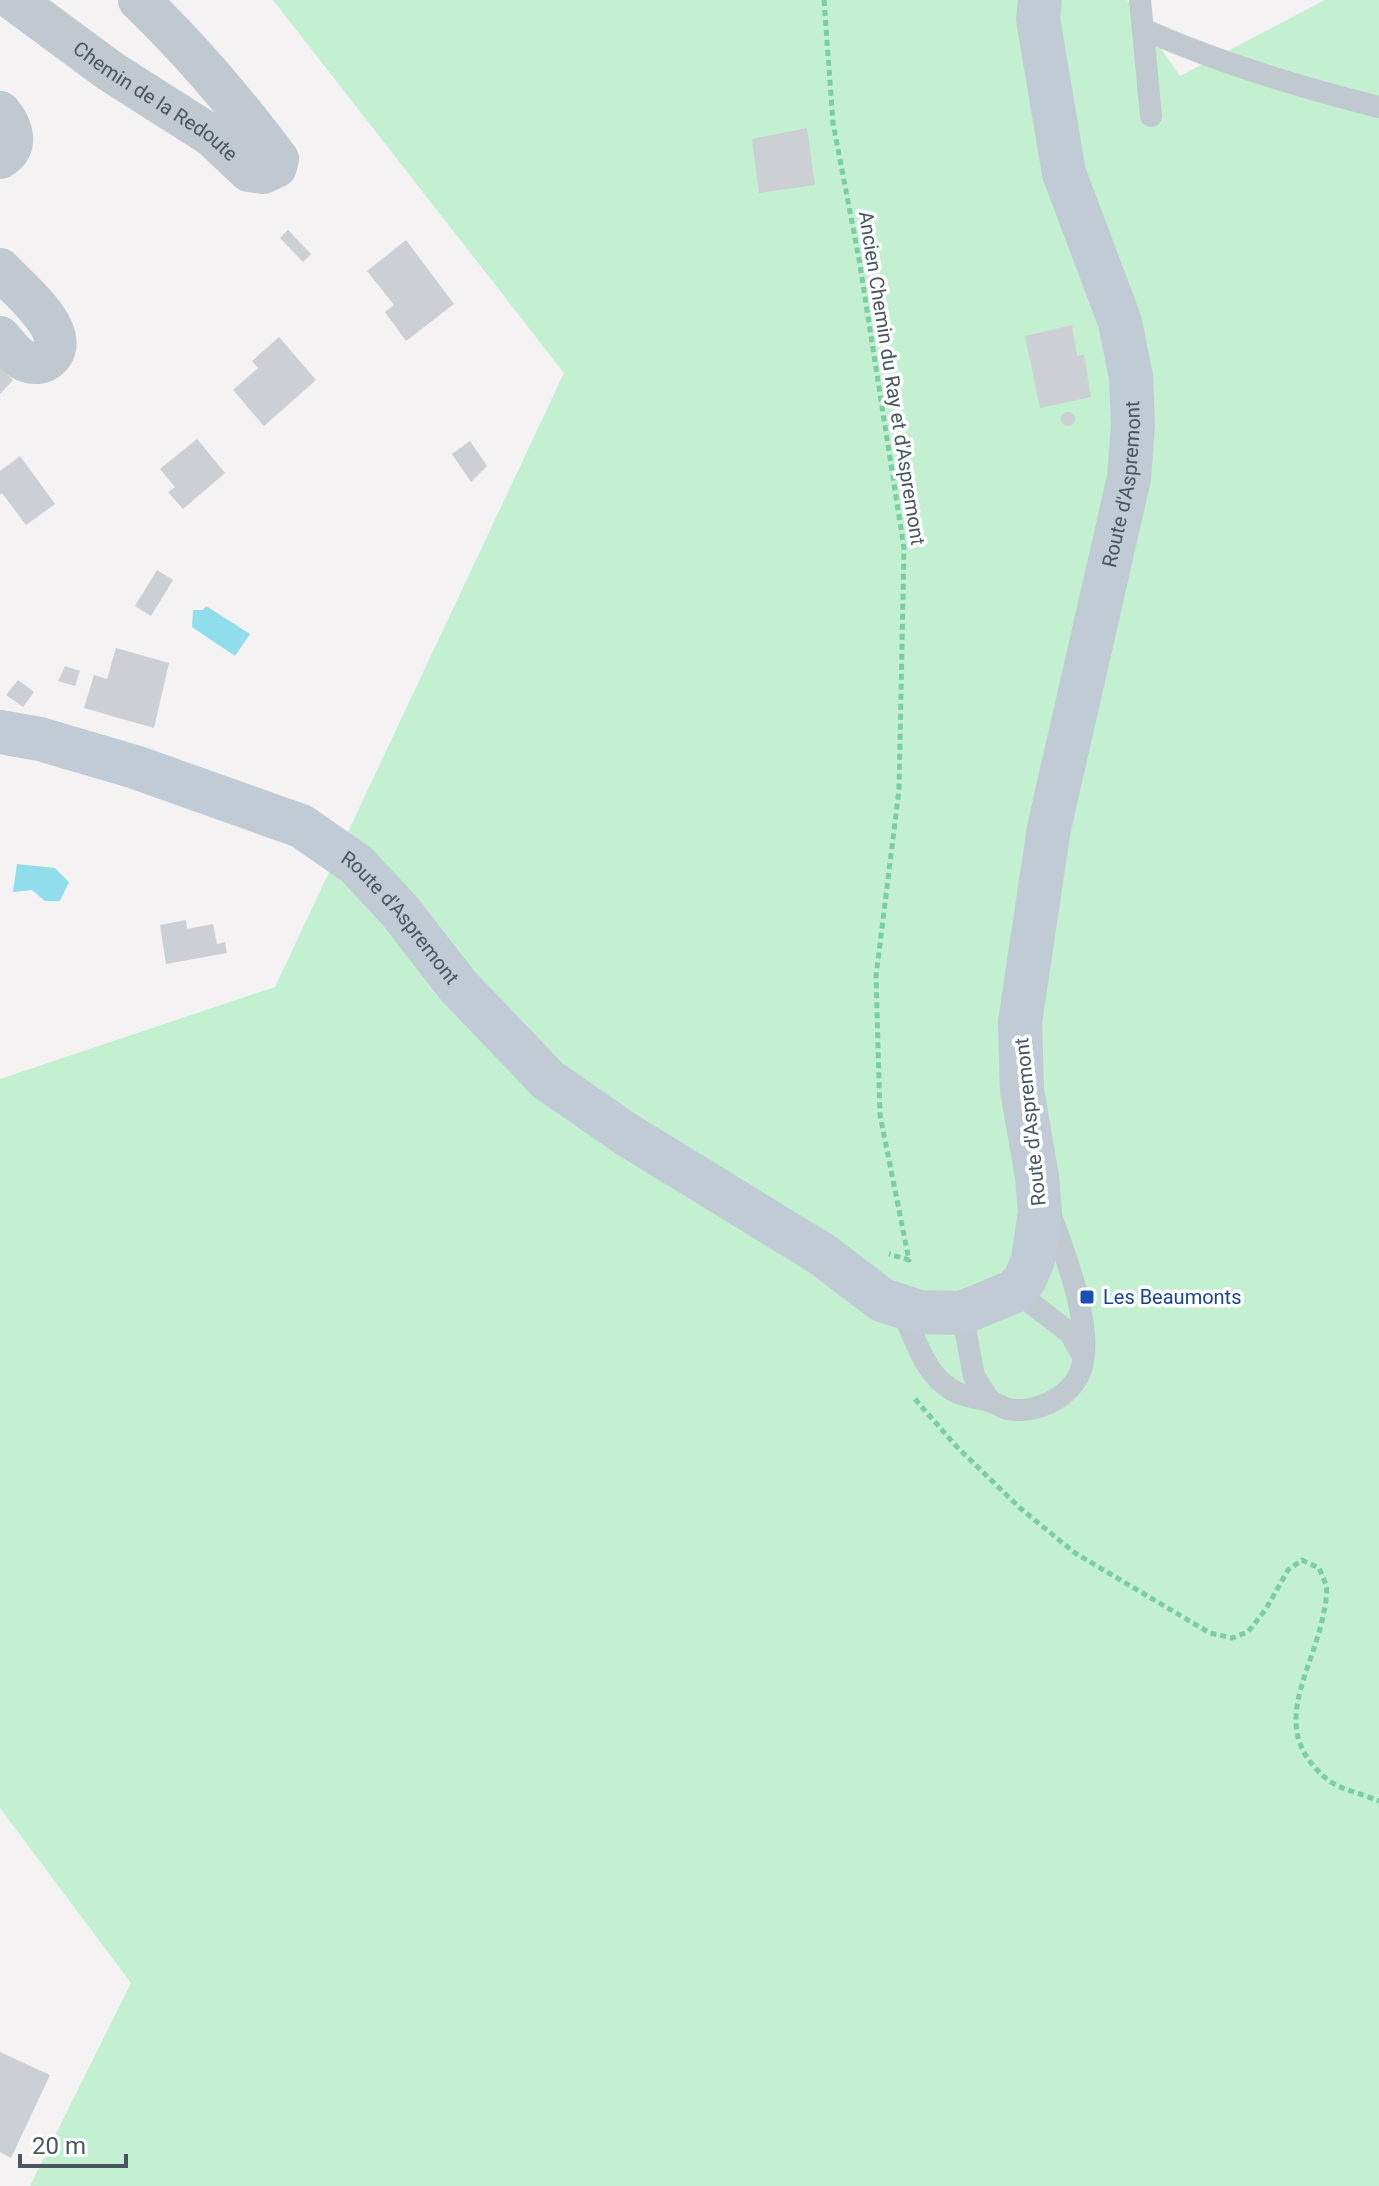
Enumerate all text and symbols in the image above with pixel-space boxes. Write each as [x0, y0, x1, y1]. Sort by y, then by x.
street label: Chemin de la Redoute [69, 36, 243, 166]
street label: Ancien Chemin du Ray et d'Aspremont [854, 209, 930, 547]
street label: Route d'Aspremont [1097, 400, 1145, 570]
street label: Route d'Aspremont [337, 846, 464, 989]
street label: Route d'Aspremont [1009, 1037, 1051, 1207]
place label: Les Beaumonts [1103, 1285, 1242, 1309]
marker: Les Beaumonts [1078, 1288, 1096, 1306]
scale bar [20, 2118, 126, 2168]
text: 20 m [32, 2132, 86, 2160]

